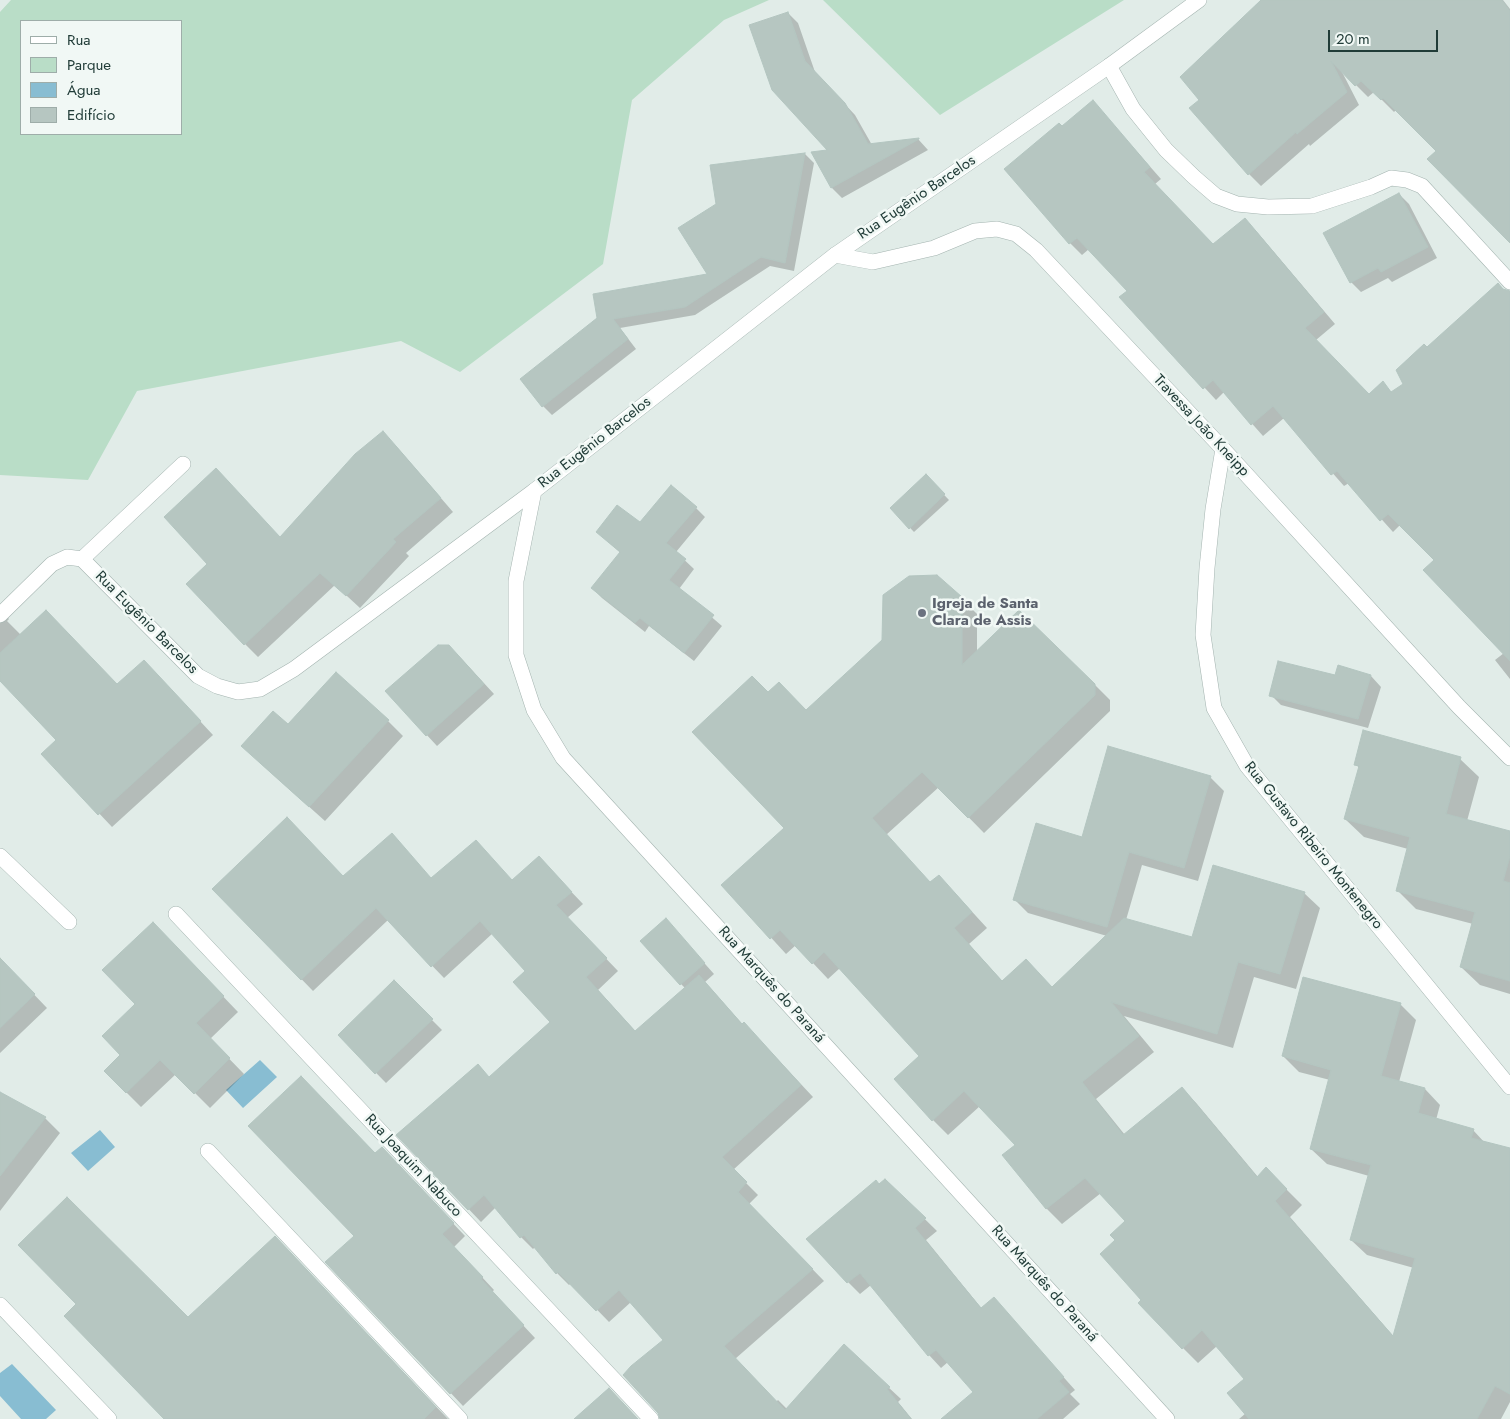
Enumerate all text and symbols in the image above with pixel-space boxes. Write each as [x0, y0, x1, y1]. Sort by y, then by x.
legend [20, 20, 182, 135]
scale bar [1330, 20, 1440, 52]
text: 20 m [1336, 28, 1370, 50]
text: Rua [67, 29, 91, 51]
text: Parque [67, 54, 111, 76]
text: Água [67, 79, 101, 101]
text: Edifício [67, 104, 115, 126]
street label: Rua Eugênio Barcelos [855, 152, 979, 244]
street label: Travessa João Kneipp [1149, 371, 1253, 481]
street label: Rua Eugênio Barcelos [535, 393, 655, 493]
street label: Rua Eugênio Barcelos [91, 568, 201, 678]
place label: Igreja de Santa Clara de Assis [932, 595, 1038, 630]
marker: Igreja de Santa Clara de Assis [916, 607, 928, 619]
street label: Rua Gustavo Ribeiro Montenegro [1240, 759, 1386, 933]
street label: Rua Marquês do Paraná [714, 923, 828, 1047]
street label: Rua Joaquim Nabuco [361, 1111, 465, 1221]
street label: Rua Marquês do Paraná [987, 1222, 1101, 1346]

